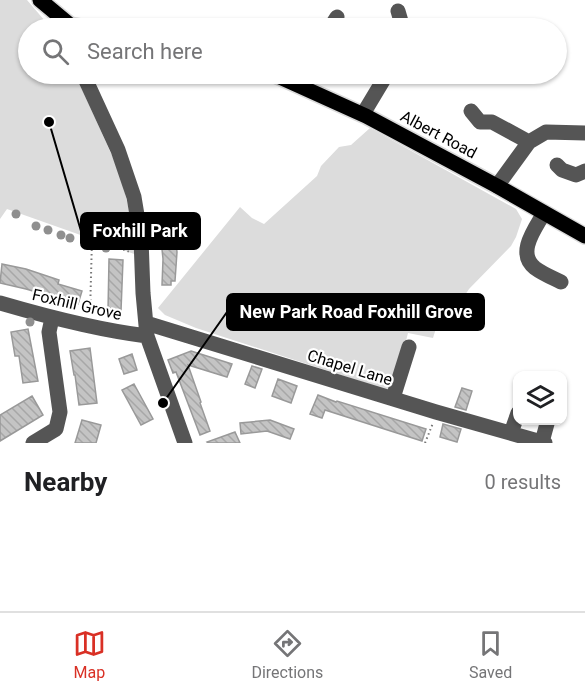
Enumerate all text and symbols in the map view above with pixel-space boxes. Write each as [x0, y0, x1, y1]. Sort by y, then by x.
search box [18, 18, 567, 84]
icon: search [39, 35, 72, 68]
text: Search here [87, 39, 203, 64]
street label: Albert Road [397, 106, 480, 162]
callout: Foxhill Park [81, 213, 200, 249]
text: Foxhill Park [92, 220, 188, 241]
street label: Foxhill Grove [30, 285, 124, 324]
callout: New Park Road Foxhill Grove [227, 294, 484, 330]
text: New Park Road Foxhill Grove [240, 301, 473, 322]
street label: Chapel Lane [305, 346, 395, 389]
map controls [513, 371, 567, 425]
button: layers [513, 371, 567, 425]
text: Nearby [24, 467, 107, 497]
text: 0 results [485, 470, 561, 494]
tab: Map [73, 627, 106, 682]
tab: Directions [251, 627, 323, 682]
tab: Saved [469, 627, 512, 682]

